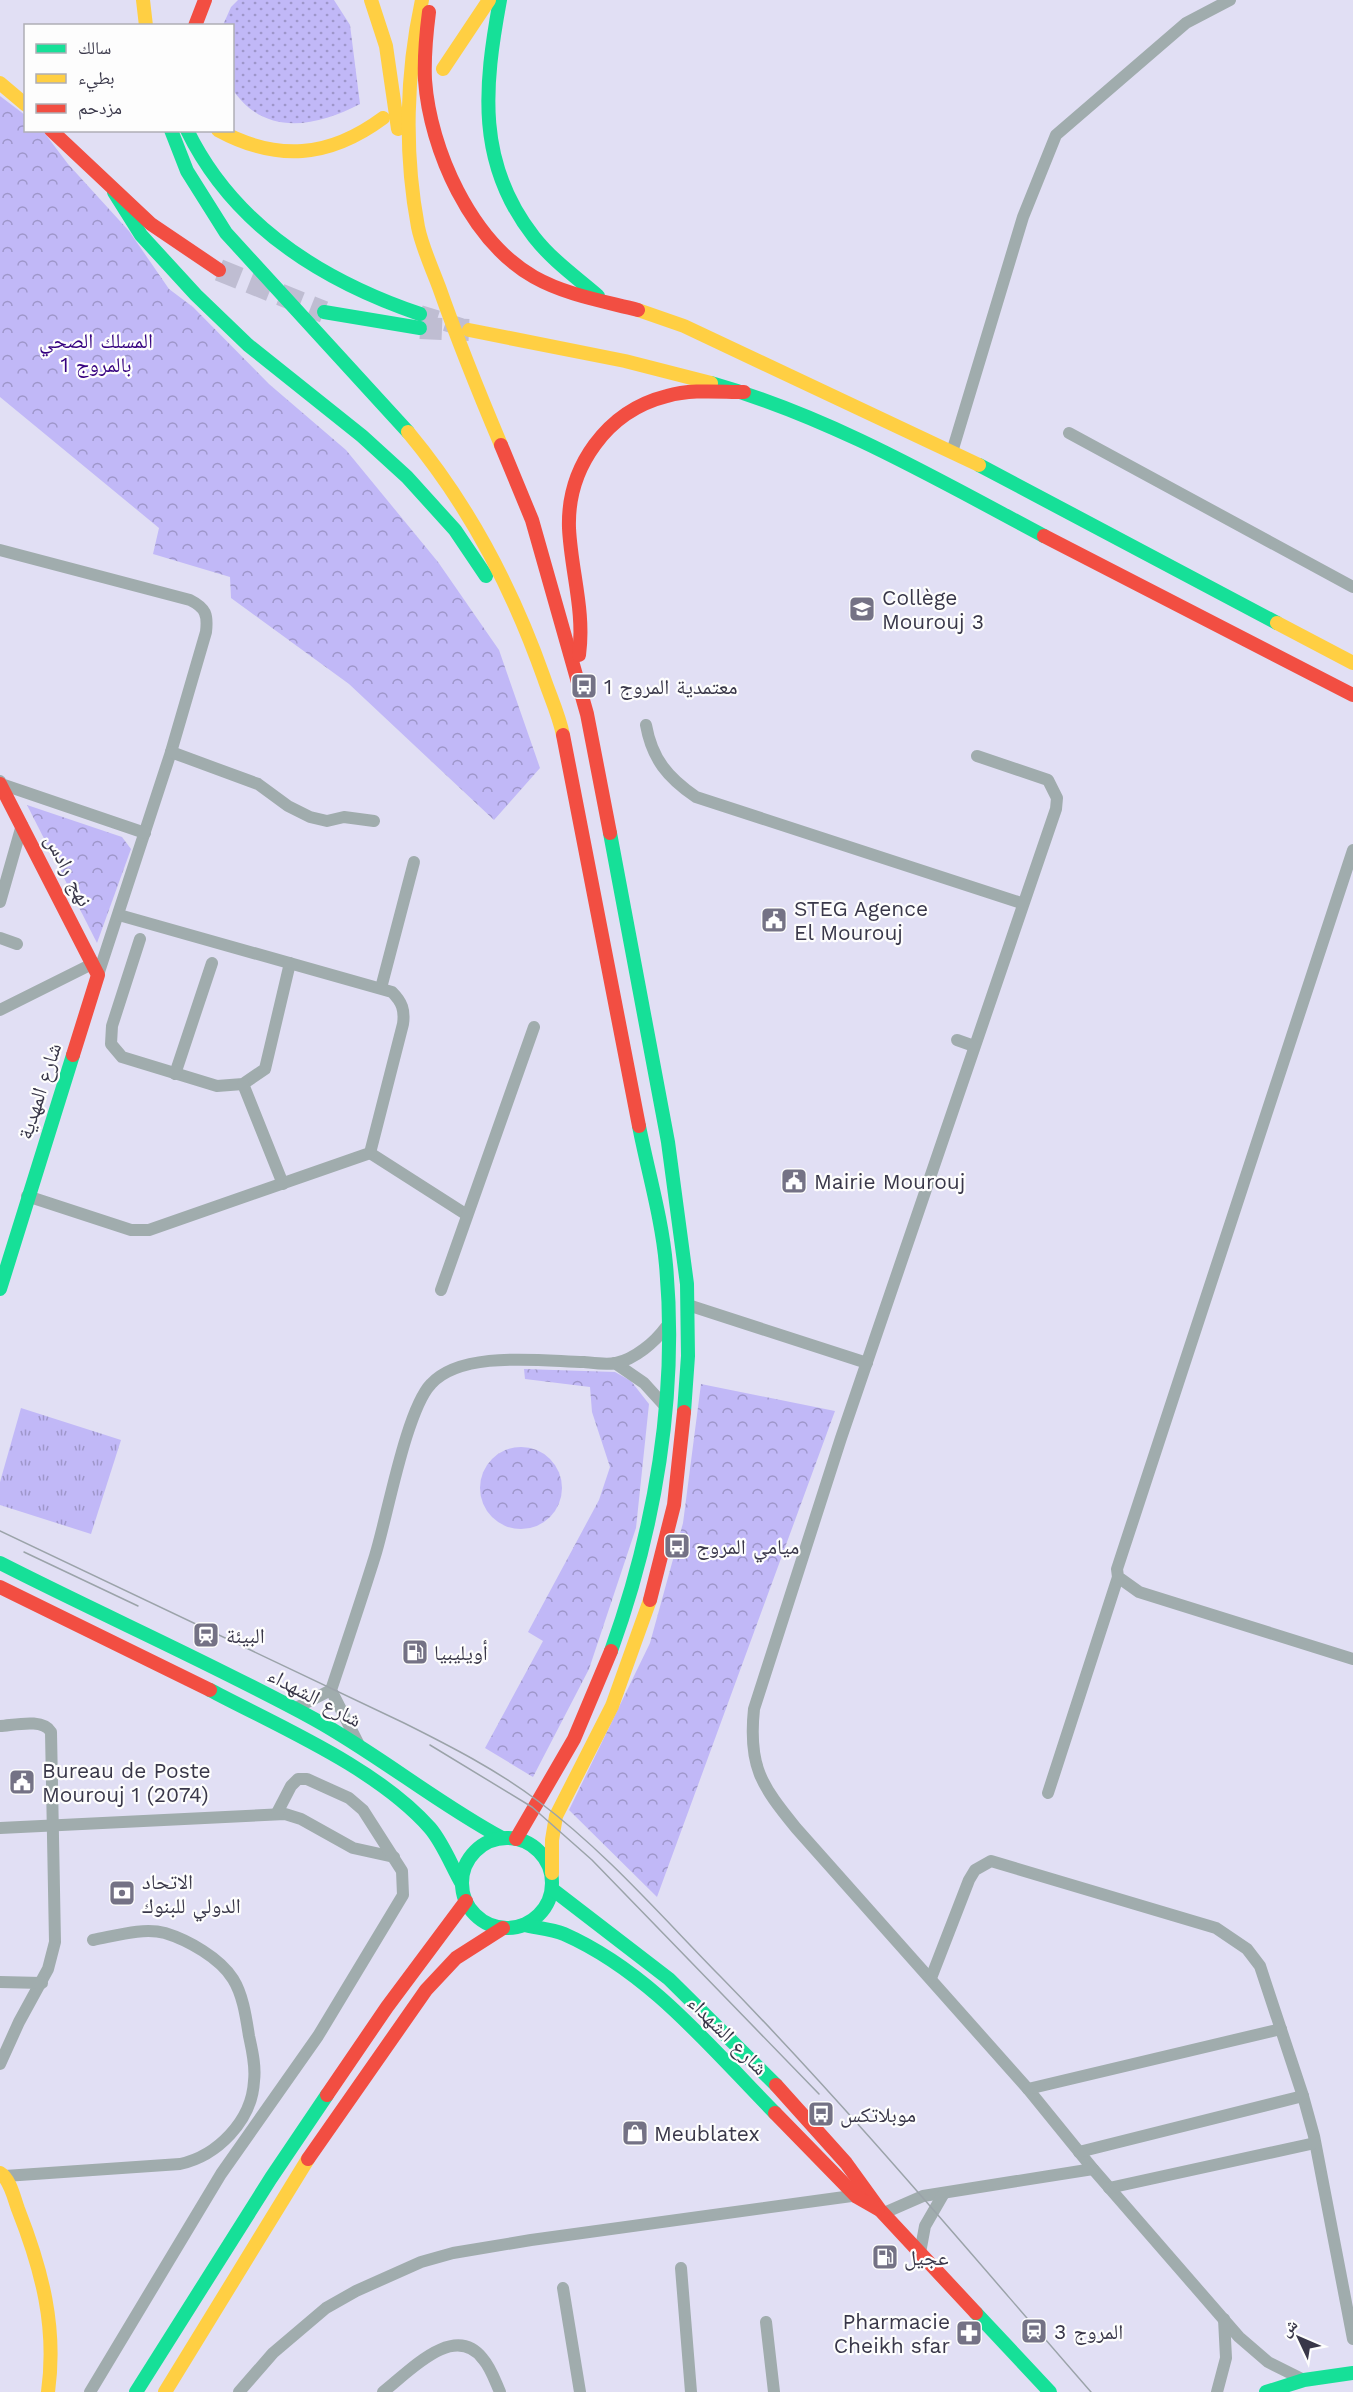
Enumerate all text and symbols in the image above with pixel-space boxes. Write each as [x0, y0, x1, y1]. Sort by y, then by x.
legend [24, 24, 234, 132]
text: سالك [78, 37, 111, 58]
text: بطيء [78, 67, 115, 93]
text: مزدحم [78, 97, 122, 120]
park label: المسلك الصحي بالمروج 1 [39, 328, 153, 378]
place label: Collège Mourouj 3 [882, 585, 984, 634]
school or university icon: Collège Mourouj 3 [847, 594, 877, 624]
bus stop icon: معتمدية المروج 1 [569, 671, 599, 701]
place label: معتمدية المروج 1 [604, 674, 737, 700]
street label: نهج رادس [39, 830, 98, 911]
place label: STEG Agence El Mourouj [794, 896, 928, 945]
public building icon: STEG Agence El Mourouj [759, 905, 789, 935]
street label: شارع المهدية [12, 1040, 67, 1143]
public building icon: Mairie Mourouj [779, 1166, 809, 1196]
place label: Mairie Mourouj [814, 1169, 965, 1194]
bus stop icon: ميامي المروج [662, 1531, 692, 1561]
place label: ميامي المروج [696, 1534, 799, 1563]
station icon: البيئة [191, 1620, 221, 1650]
place label: البيئة [226, 1623, 265, 1648]
fuel station icon: أويليبيا [400, 1637, 430, 1667]
place label: أويليبيا [434, 1640, 488, 1665]
street label: شارع الشهداء [263, 1662, 366, 1733]
place label: Bureau de Poste Mourouj 1 (2074) [42, 1758, 211, 1807]
public building icon: Bureau de Poste Mourouj 1 (2074) [7, 1767, 37, 1797]
place label: الاتحاد الدولي للبنوك [142, 1869, 241, 1922]
bank icon: الاتحاد الدولي للبنوك [107, 1878, 137, 1908]
street label: شارع الشهداء [682, 1990, 773, 2081]
bus stop icon: موبلاتكس [806, 2099, 836, 2129]
place label: موبلاتكس [840, 2102, 916, 2128]
shop icon: Meublatex [620, 2118, 650, 2148]
place label: Meublatex [654, 2121, 760, 2146]
fuel station icon: عجيل [870, 2242, 900, 2272]
place label: عجيل [904, 2245, 949, 2271]
north arrow [1269, 2308, 1329, 2368]
place label: Pharmacie Cheikh sfar [834, 2309, 950, 2358]
text: ش [1276, 2315, 1301, 2341]
station icon: المروج 3 [1019, 2316, 1049, 2346]
pharmacy icon: Pharmacie Cheikh sfar [954, 2318, 984, 2348]
place label: المروج 3 [1054, 2319, 1123, 2345]

